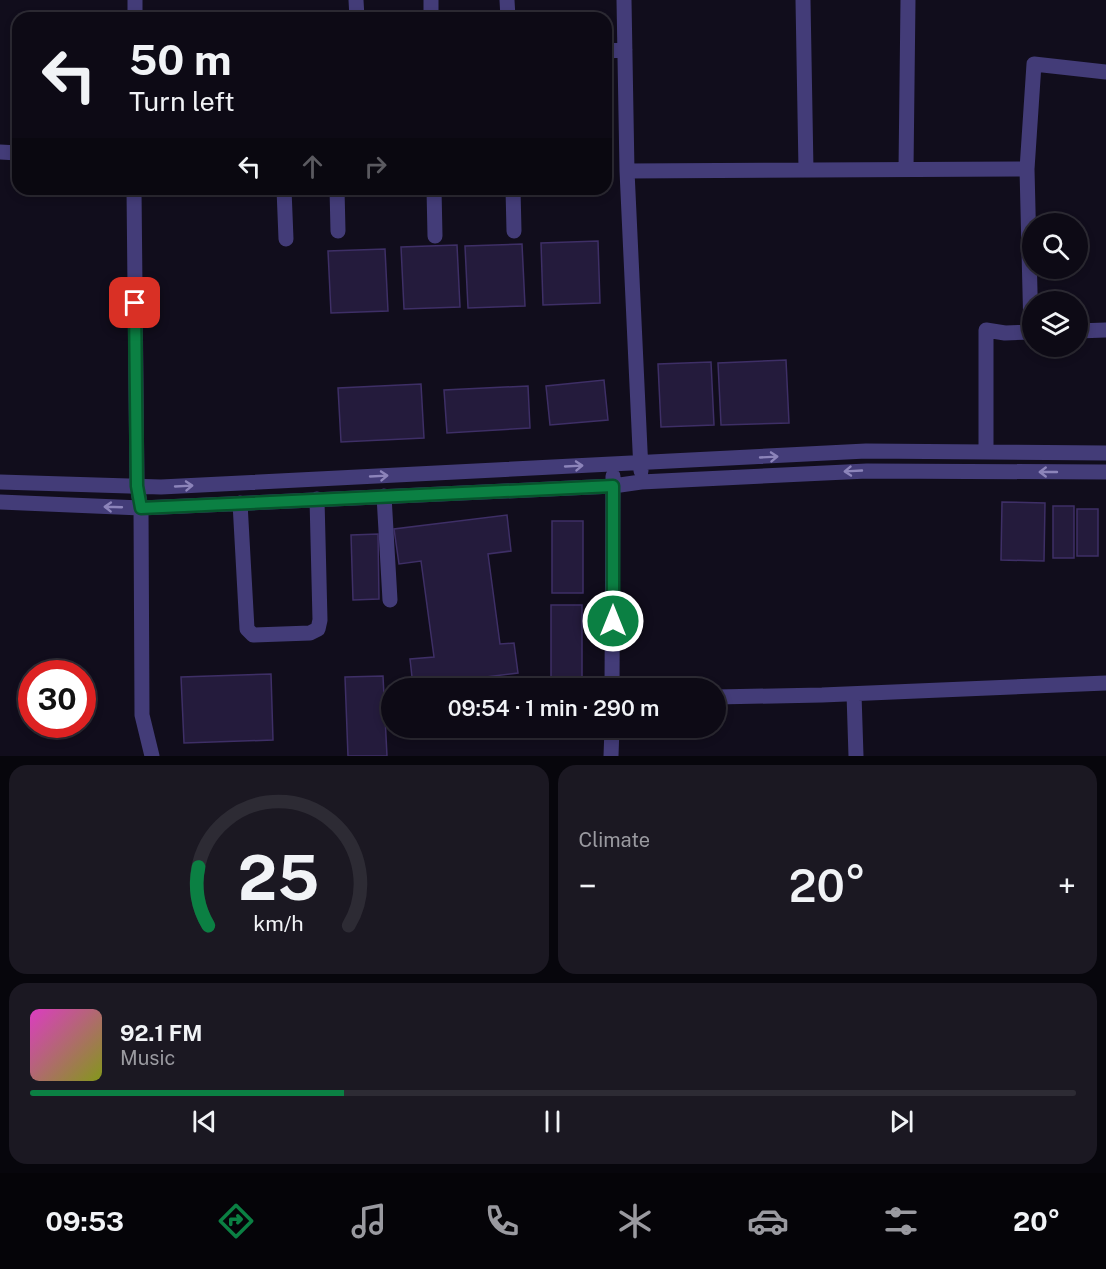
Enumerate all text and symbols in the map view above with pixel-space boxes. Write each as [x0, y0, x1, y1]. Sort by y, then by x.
text: 50 m [129, 35, 232, 84]
icon: left [30, 36, 108, 114]
text: Turn left [129, 85, 235, 117]
icon: left [233, 150, 266, 183]
icon: ahead [296, 150, 329, 183]
icon: right [359, 150, 392, 183]
map controls [1022, 213, 1088, 357]
button: search [1022, 213, 1088, 279]
pin [109, 277, 160, 328]
icon: arrive [118, 286, 151, 319]
button: layers [1022, 291, 1088, 357]
one-way arrow [758, 451, 778, 462]
one-way arrow [563, 461, 583, 472]
one-way arrow [843, 466, 863, 477]
one-way arrow [1038, 466, 1058, 478]
one-way arrow [369, 471, 389, 482]
one-way arrow [174, 480, 194, 491]
one-way arrow [103, 501, 123, 512]
position arrow [581, 589, 645, 653]
speed limit sign: 30 [18, 660, 96, 738]
text: 09:54 · 1 min · 290 m [448, 695, 659, 721]
text: Climate [579, 828, 650, 852]
text: 25 [238, 841, 320, 914]
text: 20° [789, 859, 866, 912]
text: − [579, 867, 597, 905]
text: + [1058, 867, 1076, 905]
text: km/h [254, 912, 304, 937]
text: 92.1 FM [120, 1020, 202, 1046]
text: Music [120, 1046, 175, 1070]
icon: previous [188, 1105, 221, 1138]
icon: pause [536, 1105, 569, 1138]
icon: next [885, 1105, 918, 1138]
icon: directions [215, 1200, 257, 1242]
icon: music [348, 1200, 390, 1242]
icon: phone [481, 1200, 523, 1242]
icon: climate [614, 1200, 656, 1242]
icon: car [747, 1200, 789, 1242]
icon: filters [880, 1200, 922, 1242]
text: 09:53 [46, 1205, 124, 1237]
text: 20° [1013, 1205, 1060, 1237]

